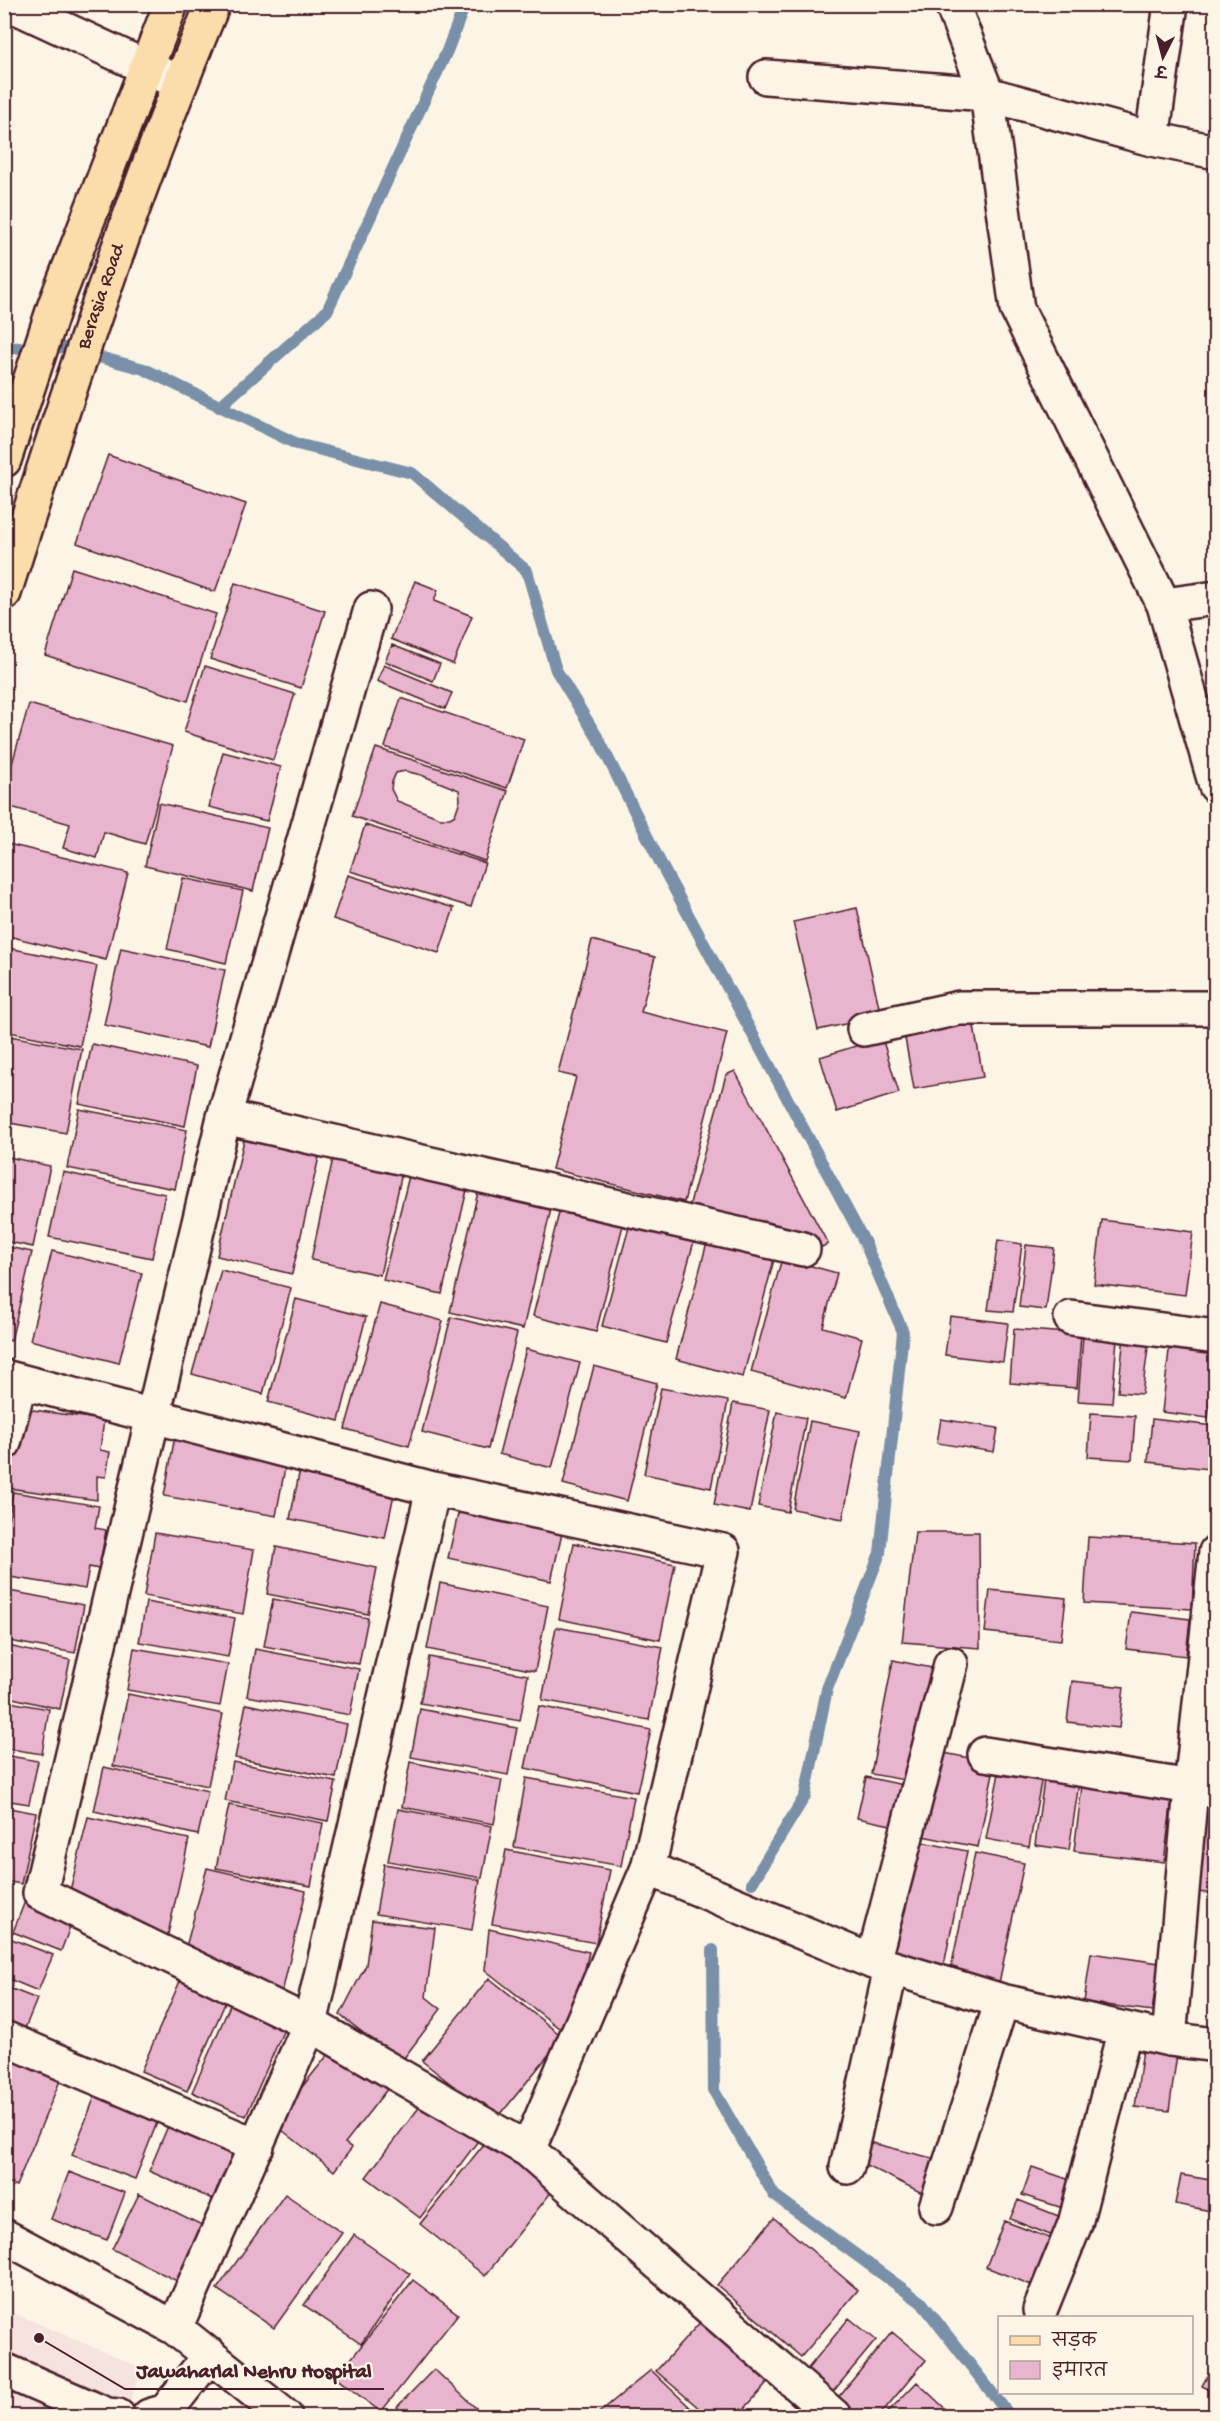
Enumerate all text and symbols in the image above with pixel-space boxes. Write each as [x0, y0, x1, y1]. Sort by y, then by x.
north arrow [1133, 27, 1193, 87]
text: उ [1154, 58, 1170, 79]
street label: Berasia Road [72, 239, 131, 353]
legend [998, 2316, 1193, 2394]
text: सड़क [1051, 2332, 1097, 2353]
callout: Jawaharlal Nehru Hospital [125, 2350, 384, 2389]
text: Jawaharlal Nehru Hospital [135, 2361, 372, 2386]
text: इमारत [1052, 2361, 1108, 2383]

